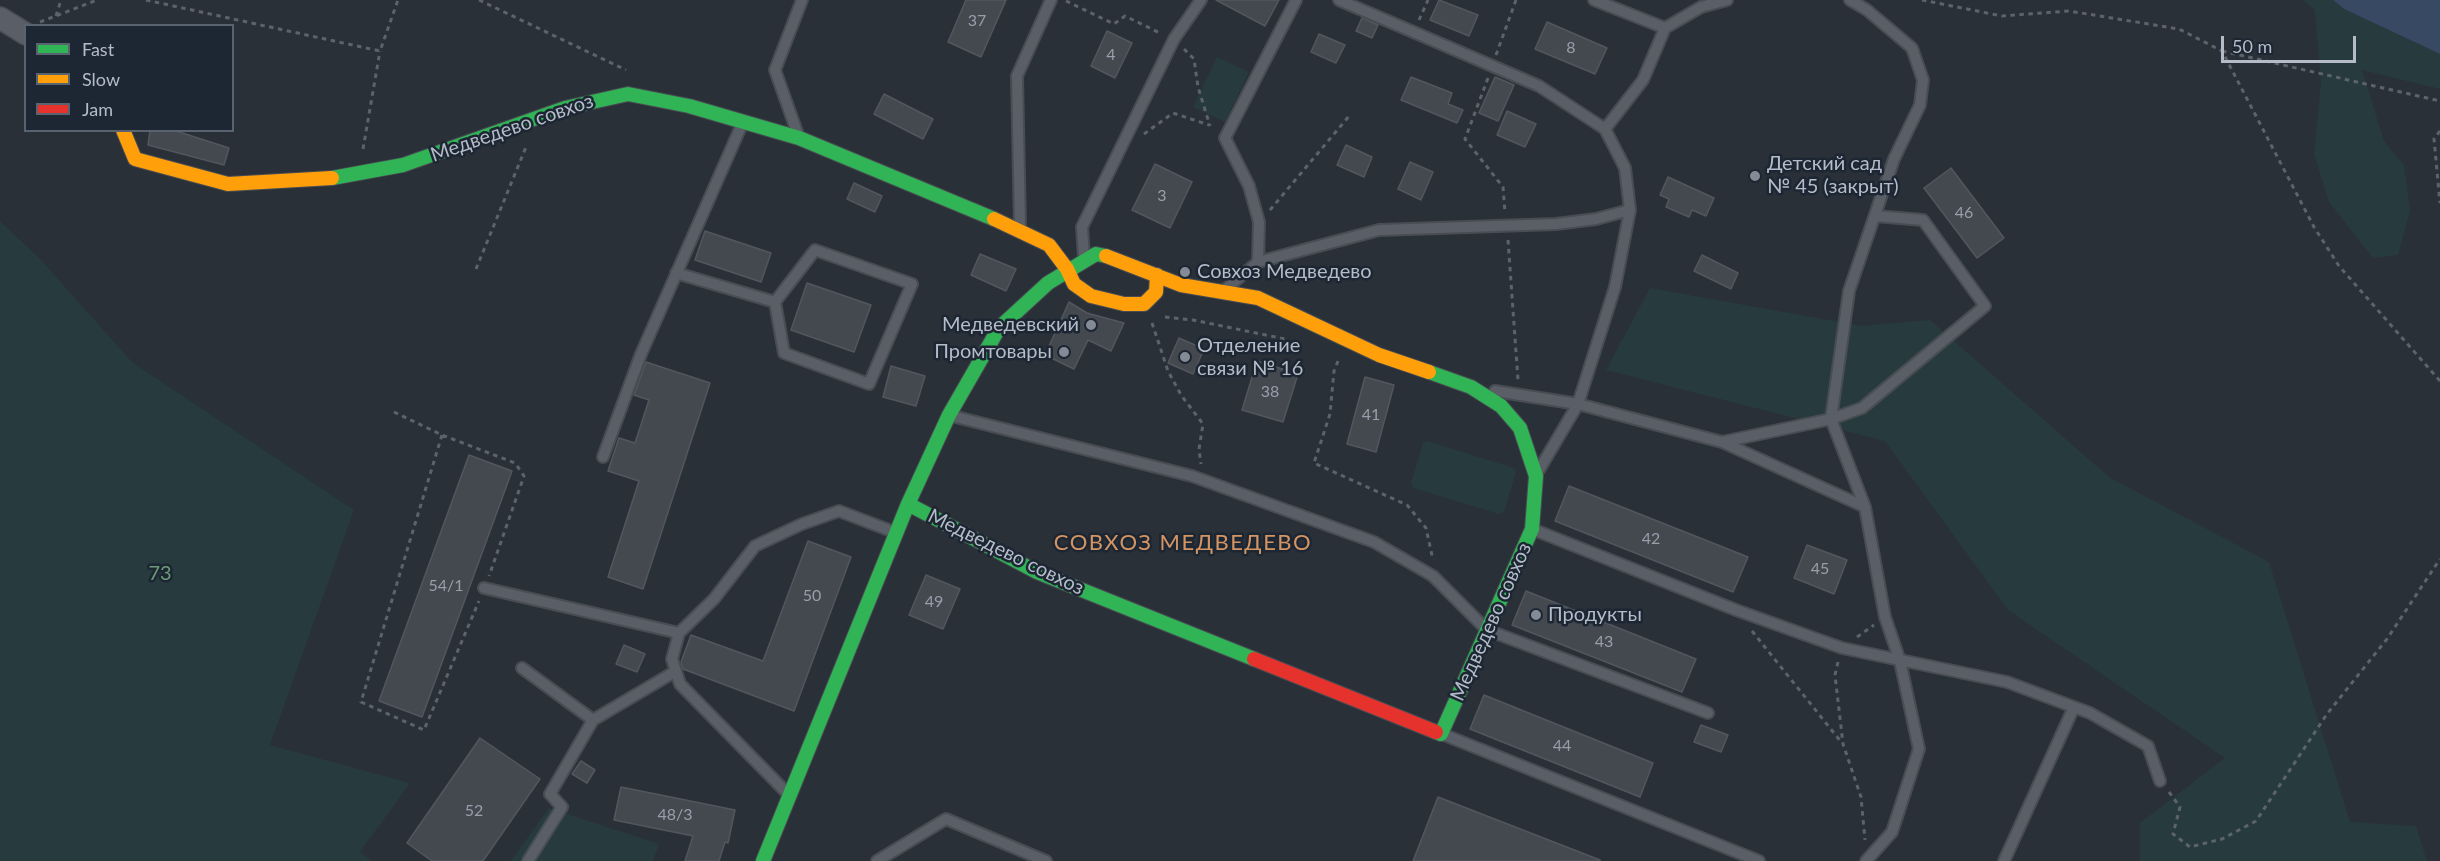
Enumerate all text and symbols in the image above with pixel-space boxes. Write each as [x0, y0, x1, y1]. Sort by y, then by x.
house number: 37 [968, 11, 986, 31]
legend [24, 24, 234, 132]
scale bar [2224, 24, 2359, 62]
text: 50 m [2232, 35, 2272, 57]
text: Fast [82, 38, 114, 60]
house number: 8 [1566, 38, 1576, 58]
house number: 4 [1106, 45, 1116, 65]
text: Slow [82, 68, 120, 90]
street label: Медведево совхоз [427, 89, 597, 167]
text: Jam [82, 98, 113, 120]
place label: Детский сад № 45 (закрыт) [1767, 152, 1899, 199]
marker: Детский сад № 45 (закрыт) [1748, 169, 1762, 183]
house number: 3 [1157, 186, 1167, 206]
house number: 46 [1955, 203, 1973, 223]
place label: Совхоз Медведево [1197, 260, 1371, 284]
marker: Совхоз Медведево [1178, 265, 1192, 279]
place label: Медведевский [942, 313, 1079, 337]
marker: Медведевский [1084, 318, 1098, 332]
place label: Отделение связи № 16 [1197, 334, 1303, 381]
place label: Промтовары [934, 340, 1052, 364]
marker: Промтовары [1057, 345, 1071, 359]
marker: Отделение связи № 16 [1178, 350, 1192, 364]
house number: 38 [1261, 382, 1279, 402]
house number: 41 [1362, 405, 1380, 425]
street label: Медведево совхоз [924, 504, 1088, 600]
house number: 42 [1642, 529, 1660, 549]
district label: СОВХОЗ МЕДВЕДЕВО [1054, 530, 1312, 556]
street label: Медведево совхоз [1445, 539, 1537, 705]
house number: 45 [1811, 559, 1829, 579]
park label: 73 [148, 562, 172, 586]
house number: 54/1 [428, 576, 464, 596]
house number: 50 [803, 586, 821, 606]
house number: 49 [925, 592, 943, 612]
place label: Продукты [1548, 603, 1642, 627]
marker: Продукты [1529, 608, 1543, 622]
house number: 43 [1595, 632, 1613, 652]
house number: 44 [1553, 736, 1571, 756]
house number: 52 [465, 801, 483, 821]
house number: 48/3 [657, 805, 693, 825]

